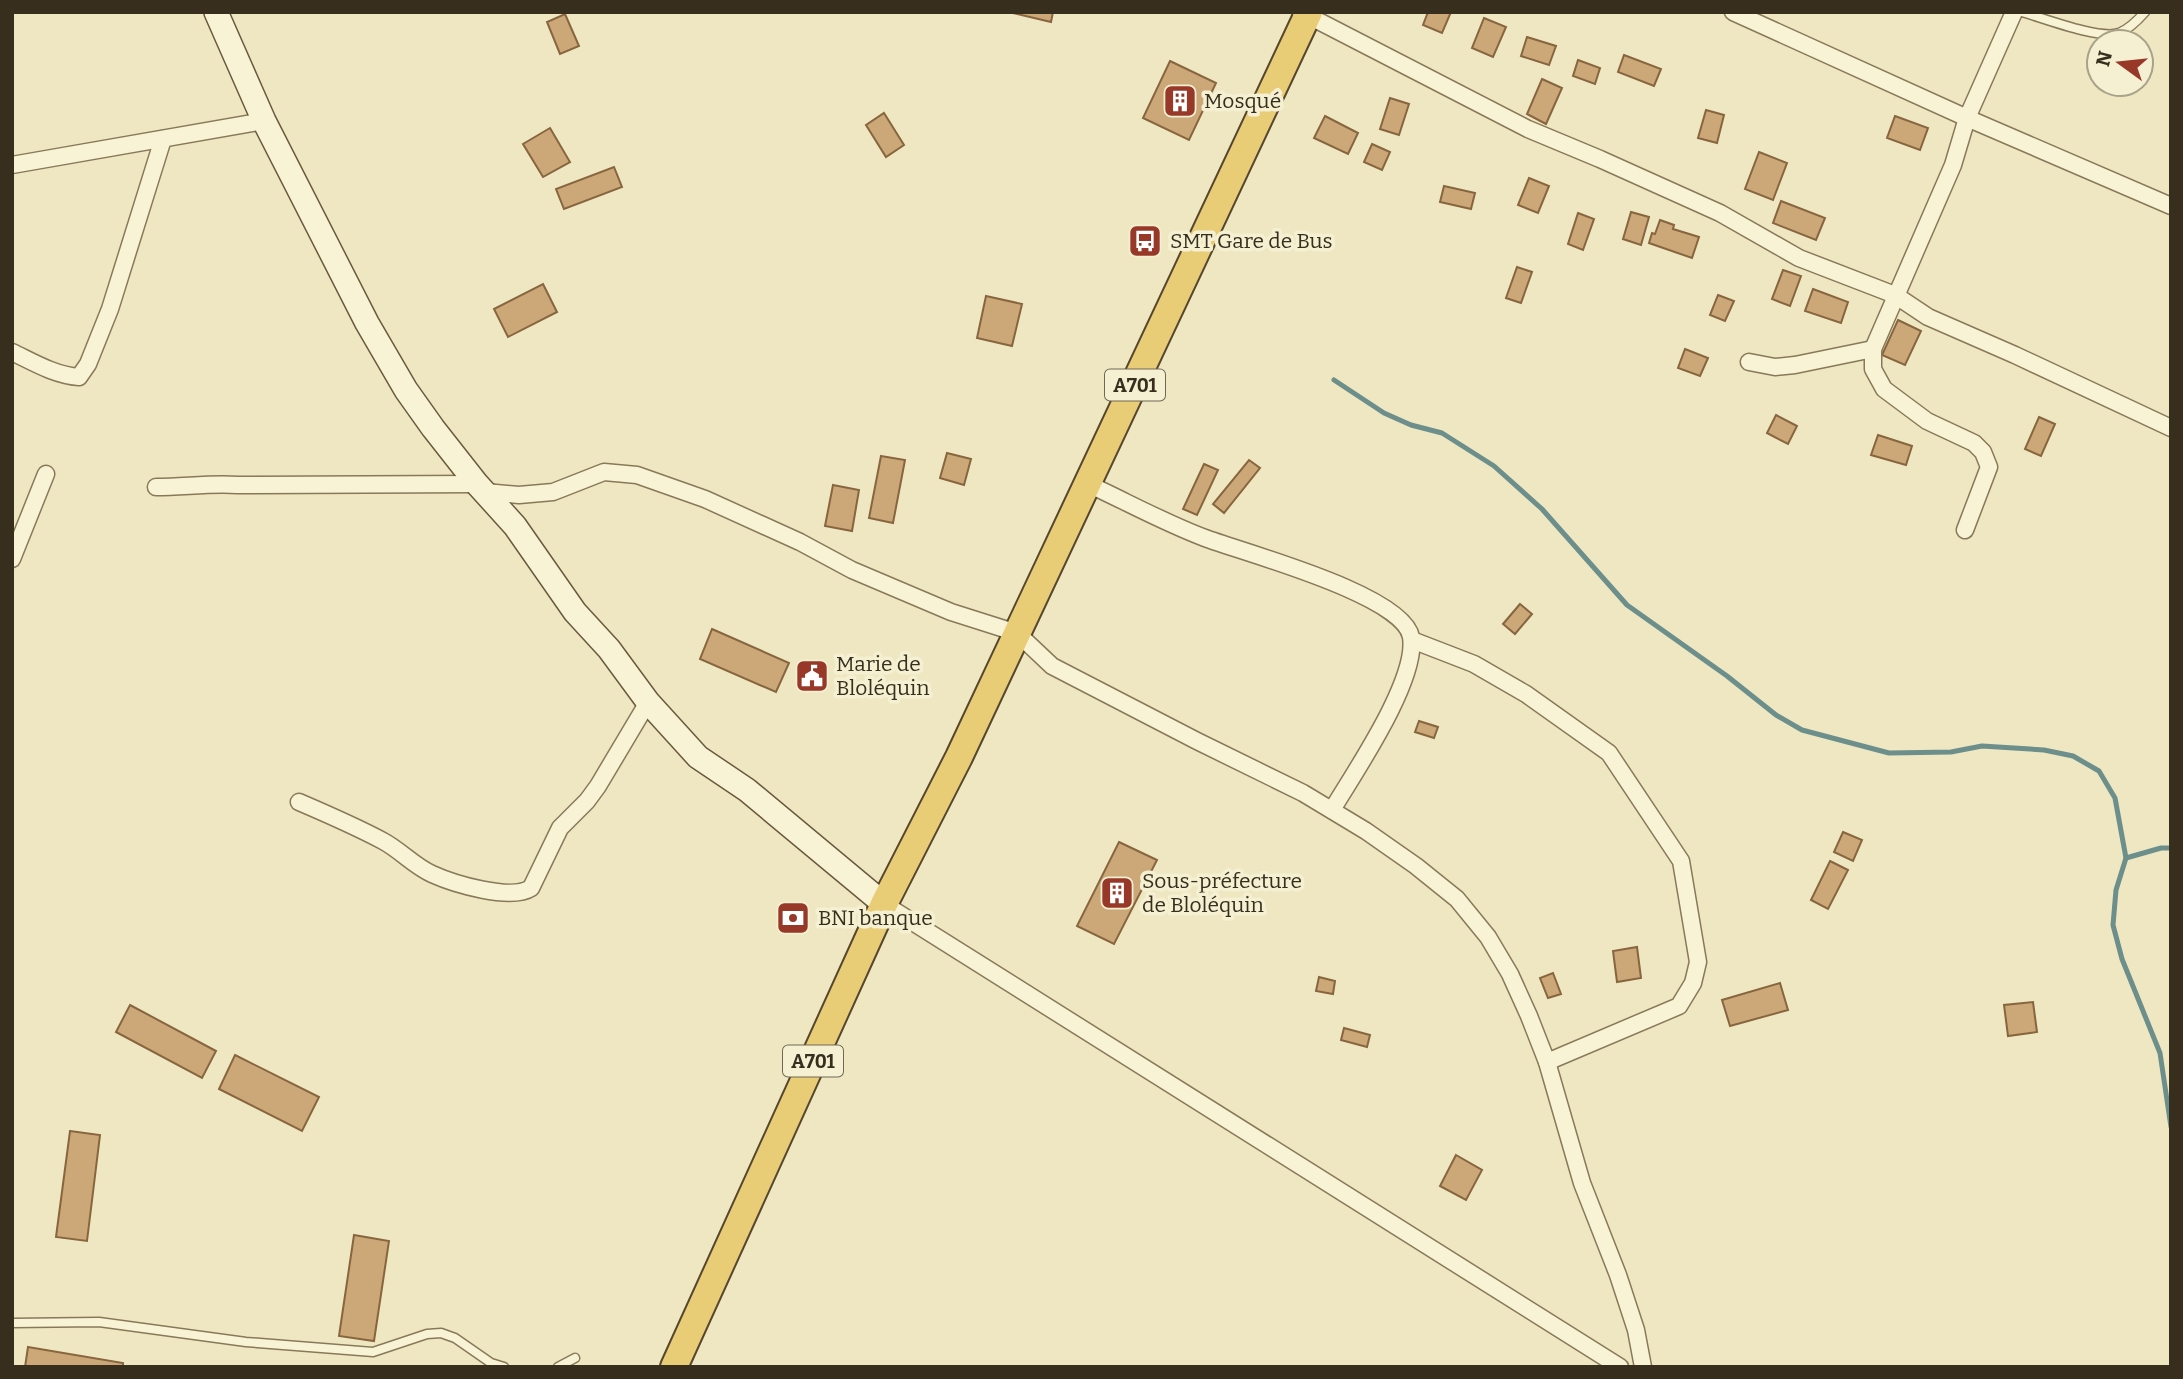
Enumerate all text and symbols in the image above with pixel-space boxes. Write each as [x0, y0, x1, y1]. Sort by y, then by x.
north arrow [2085, 28, 2155, 98]
text: N [2091, 48, 2117, 69]
building icon: Mosqué [1161, 82, 1199, 120]
place label: Mosqué [1204, 88, 1281, 114]
bus stop icon: SMT Gare de Bus [1126, 222, 1164, 260]
place label: SMT Gare de Bus [1170, 228, 1333, 254]
road number: A701 [1105, 370, 1165, 400]
place label: Marie de Bloléquin [836, 651, 930, 701]
public building icon: Marie de Bloléquin [793, 657, 831, 695]
place label: Sous-préfecture de Bloléquin [1142, 868, 1302, 918]
building icon: Sous-préfecture de Bloléquin [1098, 874, 1136, 912]
bank icon: BNI banque [774, 899, 812, 937]
place label: BNI banque [818, 905, 933, 931]
road number: A701 [783, 1046, 843, 1077]

